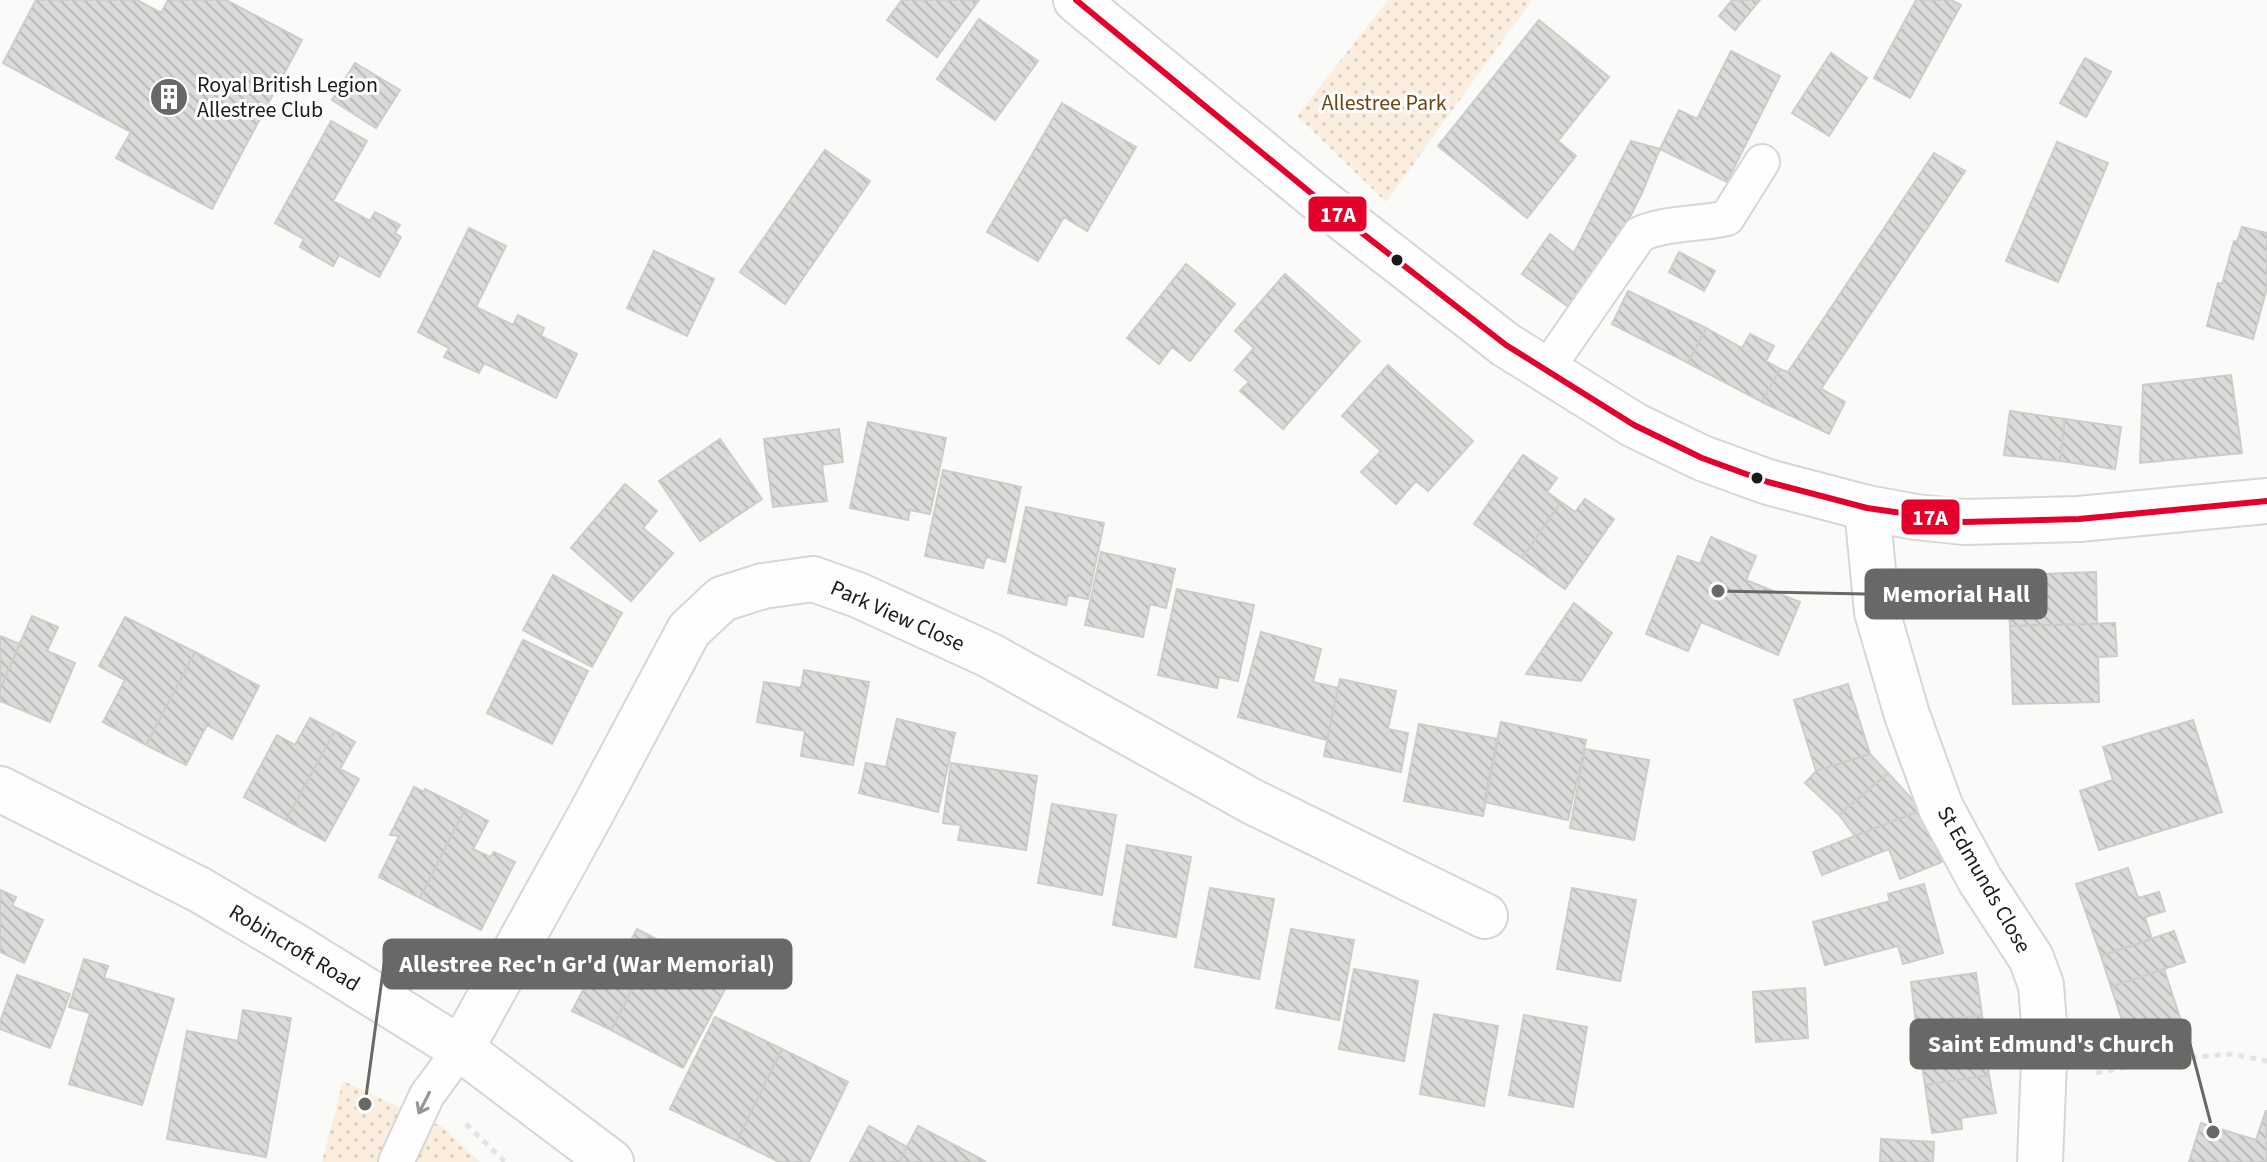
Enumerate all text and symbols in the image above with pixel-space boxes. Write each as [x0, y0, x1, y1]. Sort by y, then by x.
place label: Royal British Legion Allestree Club [197, 69, 378, 126]
building icon: Royal British Legion Allestree Club [148, 76, 190, 118]
park label: Allestree Park [1321, 87, 1447, 119]
line badge: 17A [1307, 195, 1368, 233]
text: 17A [1320, 199, 1356, 231]
unlabelled marker [1389, 252, 1405, 268]
unlabelled marker [1749, 470, 1765, 486]
line badge: 17A [1900, 498, 1961, 536]
text: 17A [1912, 502, 1948, 534]
callout: Memorial Hall [1866, 570, 2046, 618]
street label: Park View Close [825, 572, 970, 660]
text: Memorial Hall [1882, 577, 2030, 612]
street label: St Edmunds Close [1929, 800, 2039, 959]
street label: Robincroft Road [223, 896, 366, 1000]
callout: Allestree Rec'n Gr'd (War Memorial) [384, 940, 791, 988]
text: Allestree Rec'n Gr'd (War Memorial) [398, 947, 775, 982]
callout: Saint Edmund's Church [1911, 1020, 2190, 1068]
text: Saint Edmund's Church [1928, 1027, 2174, 1062]
one-way arrow [416, 1090, 431, 1114]

